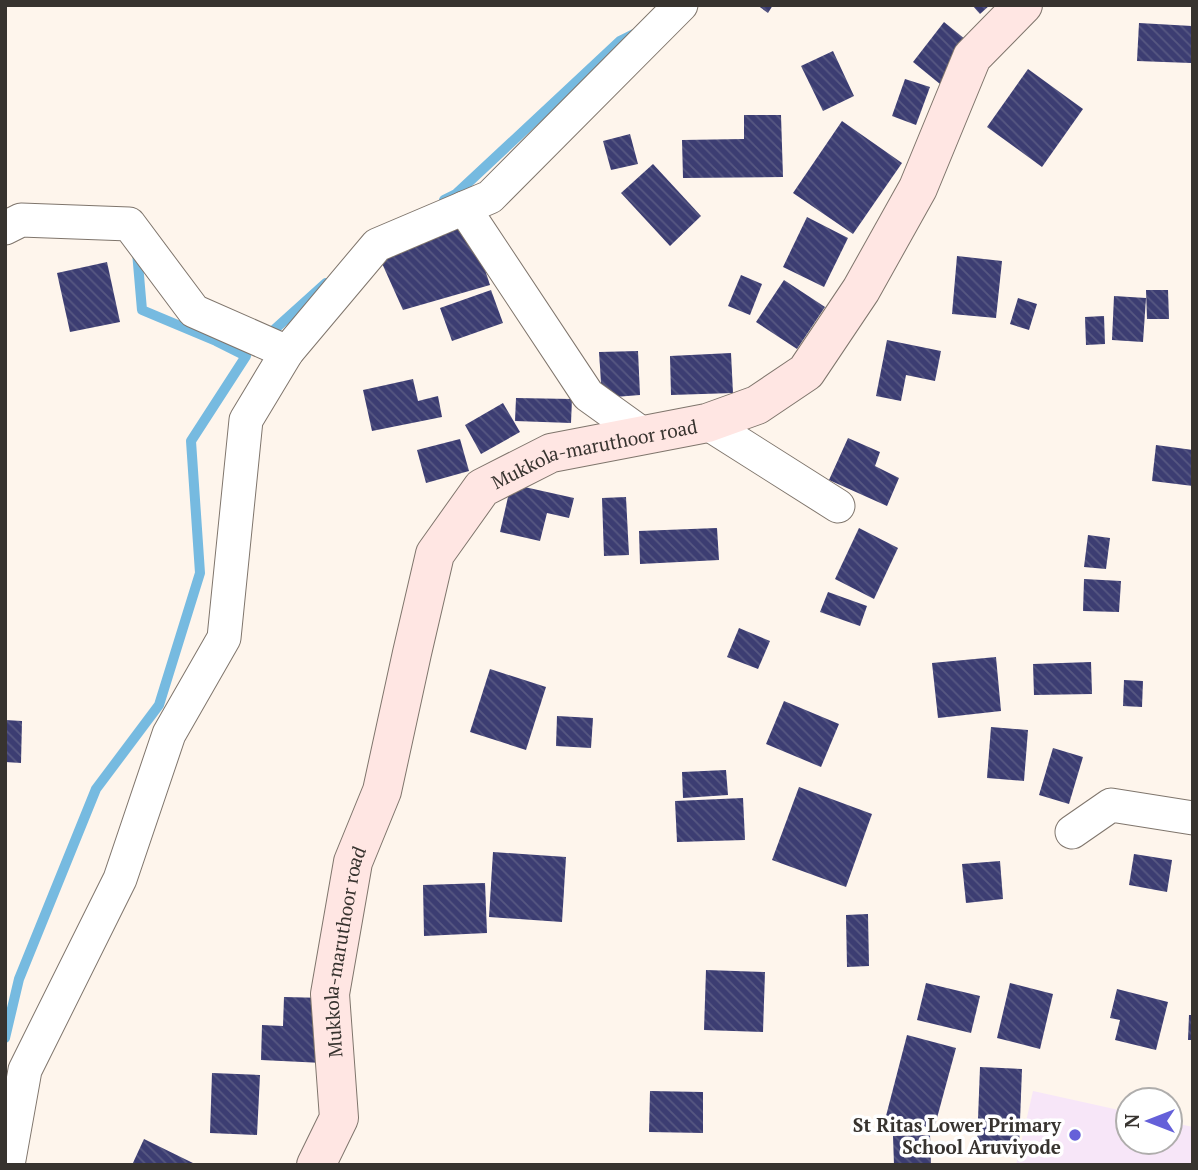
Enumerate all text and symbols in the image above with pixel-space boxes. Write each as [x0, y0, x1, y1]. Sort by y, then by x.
street label: Mukkola-maruthoor road [487, 413, 700, 494]
street label: Mukkola-maruthoor road [318, 842, 371, 1058]
north arrow [1114, 1086, 1184, 1156]
place label: St Ritas Lower Primary School Aruviyode [853, 1112, 1062, 1159]
text: N [1119, 1113, 1144, 1128]
marker: St Ritas Lower Primary School Aruviyode [1067, 1127, 1083, 1143]

